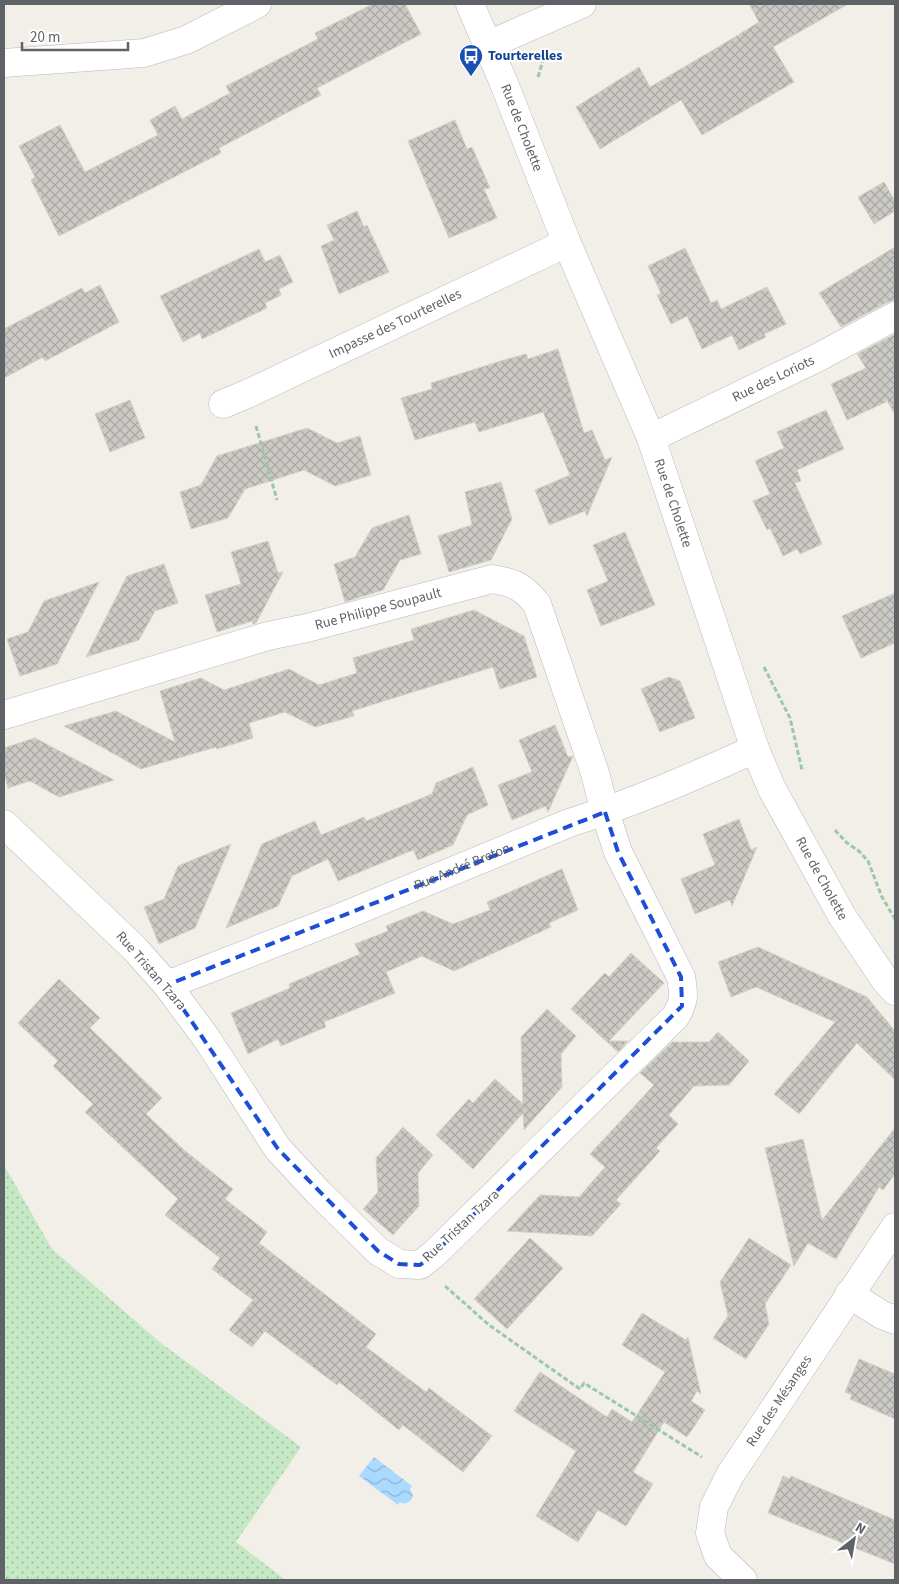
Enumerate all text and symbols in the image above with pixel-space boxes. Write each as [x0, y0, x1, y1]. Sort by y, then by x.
scale bar [22, 20, 129, 52]
text: 20 m [30, 27, 60, 48]
bus stop icon: Tourterelles [458, 43, 484, 77]
place label: Tourterelles [488, 46, 563, 66]
street label: Rue de Cholette [495, 81, 548, 174]
street label: Impasse des Tourterelles [326, 284, 465, 364]
street label: Rue des Loriots [729, 351, 818, 407]
street label: Rue de Cholette [649, 456, 697, 550]
street label: Rue Philippe Soupault [313, 583, 444, 635]
street label: Rue de Cholette [790, 833, 852, 925]
street label: Rue André Breton [411, 838, 513, 896]
street label: Rue Tristan Tzara [111, 927, 191, 1015]
street label: Rue Tristan Tzara [418, 1185, 504, 1267]
street label: Rue des Mésanges [742, 1351, 817, 1451]
north arrow [829, 1514, 879, 1564]
text: N [851, 1518, 869, 1540]

